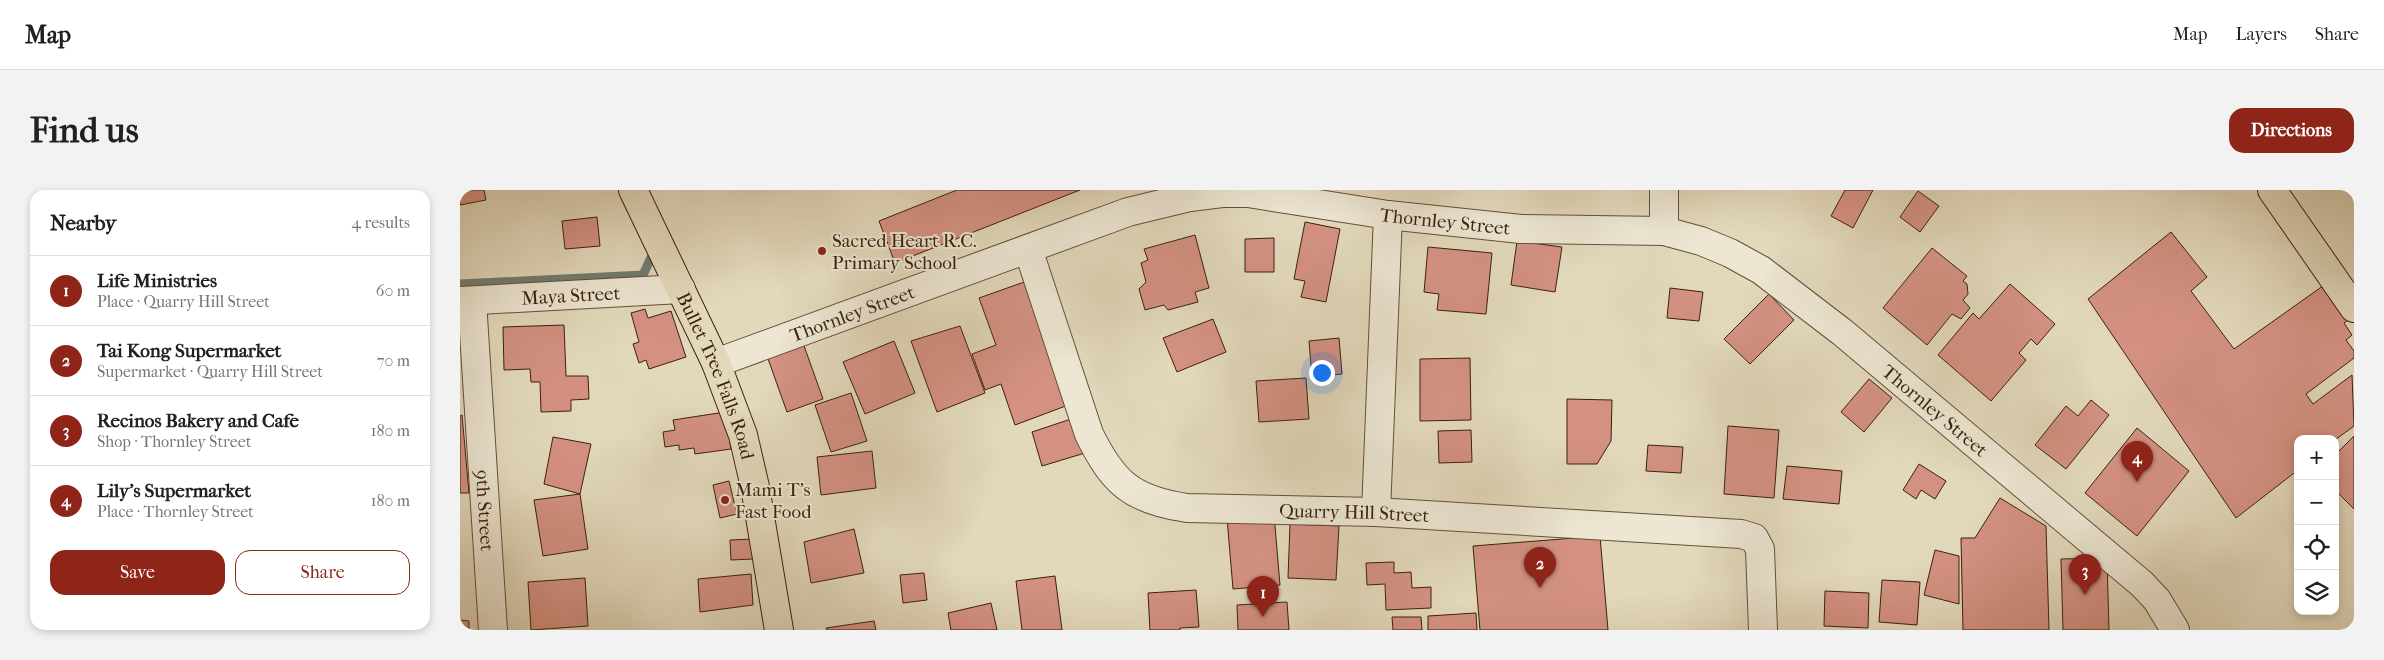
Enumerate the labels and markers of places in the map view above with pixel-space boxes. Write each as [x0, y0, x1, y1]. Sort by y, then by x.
place label: Sacred Heart R.C. Primary School [832, 230, 977, 274]
marker: Sacred Heart R.C. Primary School [816, 245, 828, 257]
pin: 4 [2121, 441, 2153, 482]
place label: Mami T's Fast Food [735, 479, 812, 523]
marker: Mami T's Fast Food [719, 494, 731, 506]
pin: 2 [1524, 547, 1556, 588]
pin: 3 [2069, 554, 2101, 595]
pin: 1 [1247, 576, 1279, 617]

